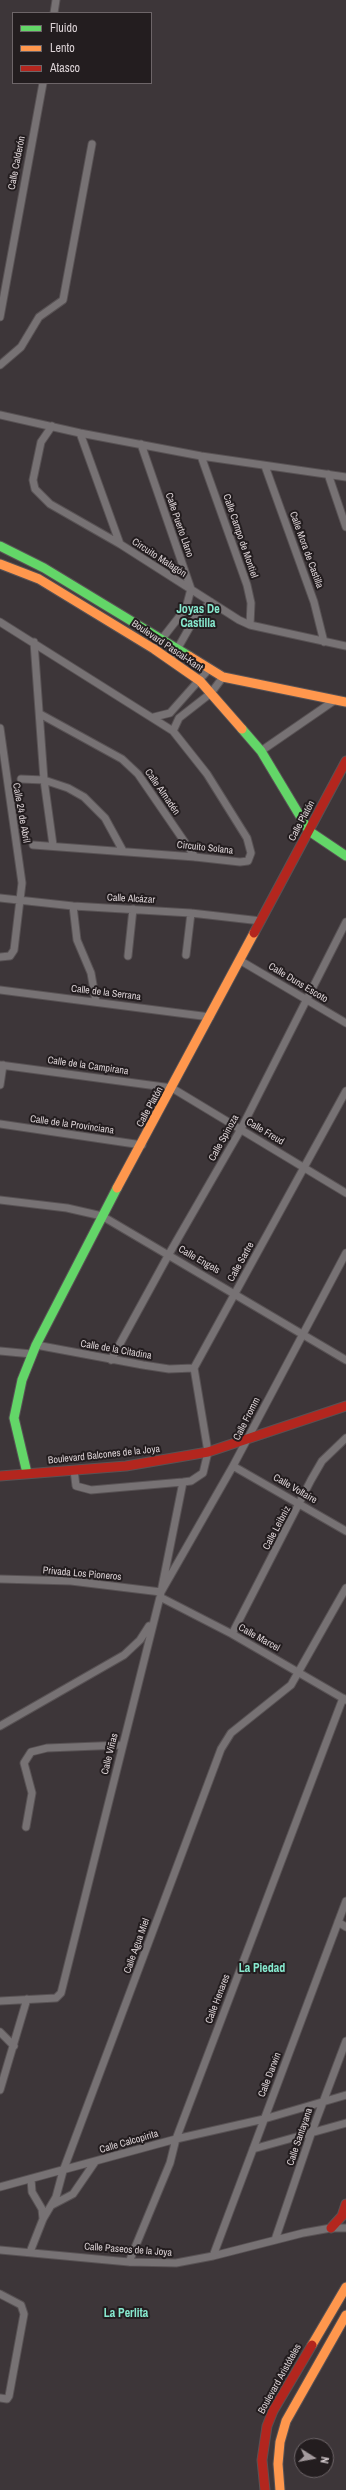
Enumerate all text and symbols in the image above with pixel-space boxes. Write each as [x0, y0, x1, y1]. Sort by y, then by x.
legend [12, 12, 152, 84]
text: Fluido [50, 20, 77, 36]
text: Lento [50, 40, 75, 56]
text: Atasco [50, 60, 80, 76]
street label: Calle Calderón [6, 135, 28, 191]
street label: Calle Puerto Llano [162, 491, 196, 559]
street label: Calle Campo de Montiel [220, 492, 260, 580]
street label: Calle Mora de Castilla [287, 510, 325, 590]
street label: Circuito Malagón [130, 536, 188, 580]
district label: Joyas De Castilla [176, 603, 220, 631]
street label: Boulevard Pascal-Kant [129, 618, 205, 674]
street label: Calle Almadén [142, 767, 182, 817]
street label: Calle 24 de Abril [10, 782, 32, 844]
street label: Calle Platón [286, 799, 318, 843]
street label: Circuito Solana [176, 839, 234, 857]
street label: Calle Alcázar [107, 892, 155, 906]
street label: Calle Duns Escoto [266, 960, 330, 1006]
street label: Calle de la Serrana [70, 983, 142, 1003]
street label: Calle de la Campirana [47, 1054, 129, 1078]
street label: Calle Platón [134, 1085, 166, 1129]
street label: Calle de la Provinciana [29, 1113, 115, 1137]
street label: Calle Spinoza [206, 1113, 242, 1163]
street label: Calle Freud [244, 1116, 286, 1148]
street label: Calle Sartre [225, 1240, 257, 1284]
street label: Calle Engels [176, 1243, 222, 1277]
street label: Calle de la Citadina [79, 1338, 153, 1362]
street label: Calle Fromm [231, 1395, 263, 1443]
street label: Boulevard Balcones de la Joya [47, 1443, 161, 1467]
street label: Calle Voltaire [271, 1472, 319, 1506]
street label: Calle Leibniz [260, 1504, 294, 1552]
street label: Privada Los Pioneros [42, 1565, 122, 1583]
street label: Calle Marcel [236, 1622, 282, 1654]
street label: Calle Viñas [99, 1732, 121, 1776]
street label: Calle Agua Miel [121, 1917, 153, 1975]
district label: La Piedad [239, 1962, 285, 1976]
street label: Calle Henares [203, 1973, 233, 2025]
street label: Calle Darwin [256, 2051, 284, 2099]
street label: Calle Santayana [285, 2107, 315, 2167]
street label: Calle Calcopirita [98, 2128, 160, 2156]
street label: Calle Paseos de la Joya [84, 2241, 172, 2259]
district label: La Perlita [104, 2307, 148, 2321]
street label: Boulevard Aristóteles [256, 2342, 304, 2416]
north arrow [294, 2438, 334, 2478]
text: N [317, 2456, 332, 2465]

